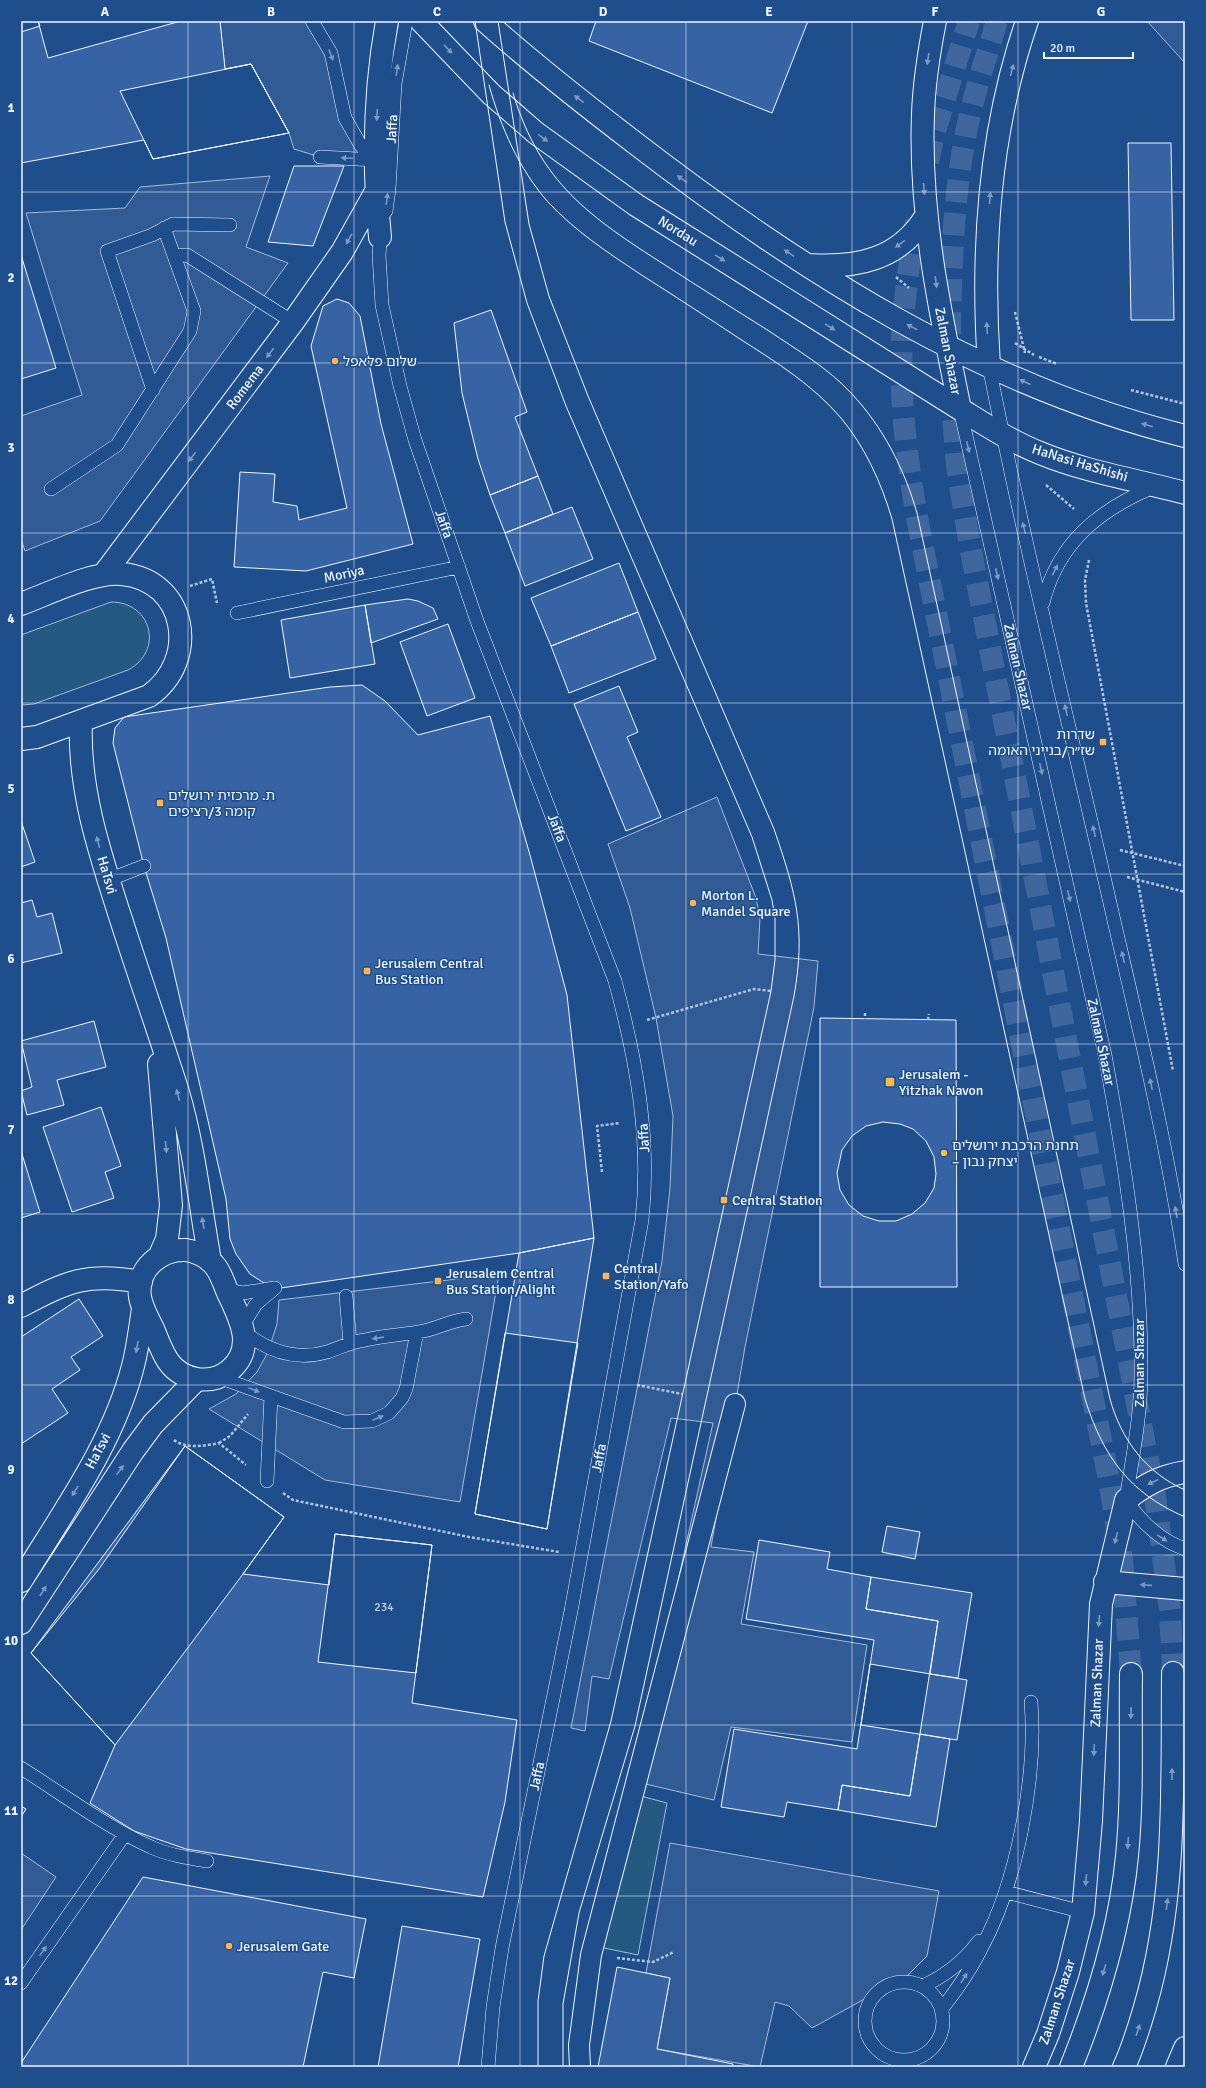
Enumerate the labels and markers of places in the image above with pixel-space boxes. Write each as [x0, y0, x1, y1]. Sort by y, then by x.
place label: שלום פלאפל [343, 353, 417, 370]
marker: שלום פלאפל [330, 356, 340, 366]
place label: שדרות שז״ר/בנייני האומה [988, 726, 1095, 759]
marker: שדרות שז״ר/בנייני האומה [1098, 737, 1108, 747]
place label: ת. מרכזית ירושלים קומה 3/רציפים [168, 787, 275, 820]
marker: ת. מרכזית ירושלים קומה 3/רציפים [155, 798, 165, 808]
place label: Morton L. Mandel Square [701, 887, 791, 920]
marker: Morton L. Mandel Square [688, 898, 698, 908]
place label: Jerusalem Central Bus Station [375, 955, 484, 988]
marker: Jerusalem Central Bus Station [362, 966, 372, 976]
place label: Jerusalem - Yitzhak Navon [899, 1066, 983, 1099]
marker: Jerusalem - Yitzhak Navon [884, 1076, 896, 1088]
place label: תחנת הרכבת ירושלים – יצחק נבון [952, 1137, 1079, 1170]
marker: תחנת הרכבת ירושלים – יצחק נבון [939, 1148, 949, 1158]
place label: Central Station [732, 1192, 823, 1209]
marker: Central Station [719, 1195, 729, 1205]
place label: Central Station/Yafo [614, 1260, 689, 1293]
place label: Jerusalem Central Bus Station/Alight [446, 1265, 556, 1298]
marker: Central Station/Yafo [601, 1271, 611, 1281]
marker: Jerusalem Central Bus Station/Alight [433, 1276, 443, 1286]
place label: Jerusalem Gate [237, 1938, 329, 1955]
marker: Jerusalem Gate [224, 1941, 234, 1951]

